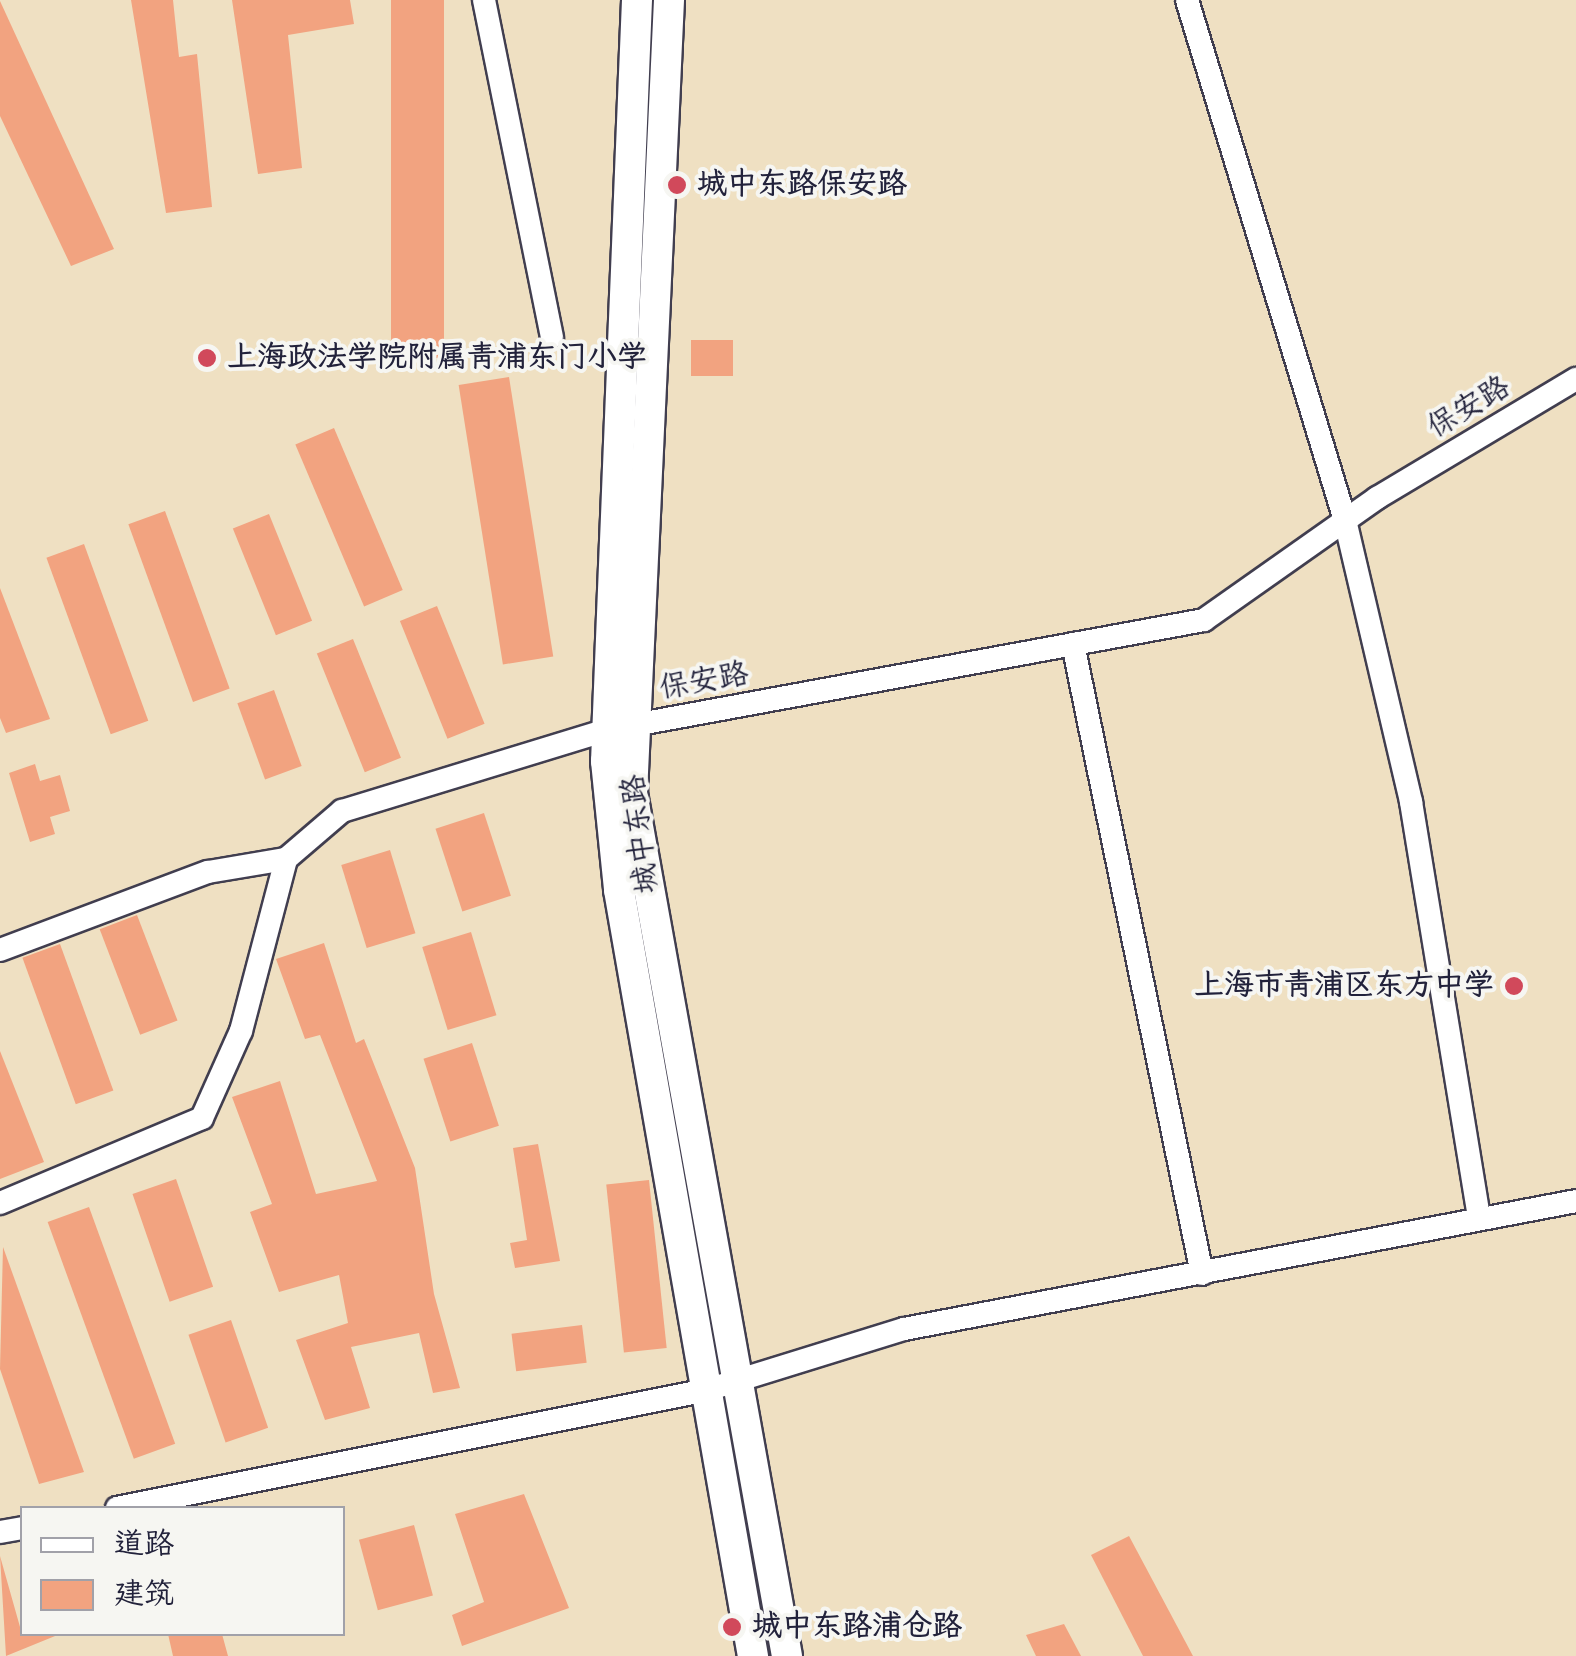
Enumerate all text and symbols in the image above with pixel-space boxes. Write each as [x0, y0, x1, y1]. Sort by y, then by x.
place label: 城中东路保安路 [697, 167, 907, 203]
marker: 城中东路保安路 [666, 174, 688, 196]
place label: 上海政法学院附属青浦东门小学 [227, 340, 647, 376]
marker: 上海政法学院附属青浦东门小学 [196, 347, 218, 369]
street label: 保安路 [1421, 369, 1517, 447]
street label: 保安路 [657, 656, 751, 708]
street label: 城中东路 [616, 772, 666, 896]
place label: 上海市青浦区东方中学 [1194, 968, 1494, 1004]
marker: 上海市青浦区东方中学 [1503, 975, 1525, 997]
legend [20, 1506, 345, 1636]
text: 道路 [114, 1521, 174, 1569]
text: 建筑 [114, 1571, 174, 1619]
place label: 城中东路浦仓路 [752, 1609, 962, 1645]
marker: 城中东路浦仓路 [721, 1616, 743, 1638]

